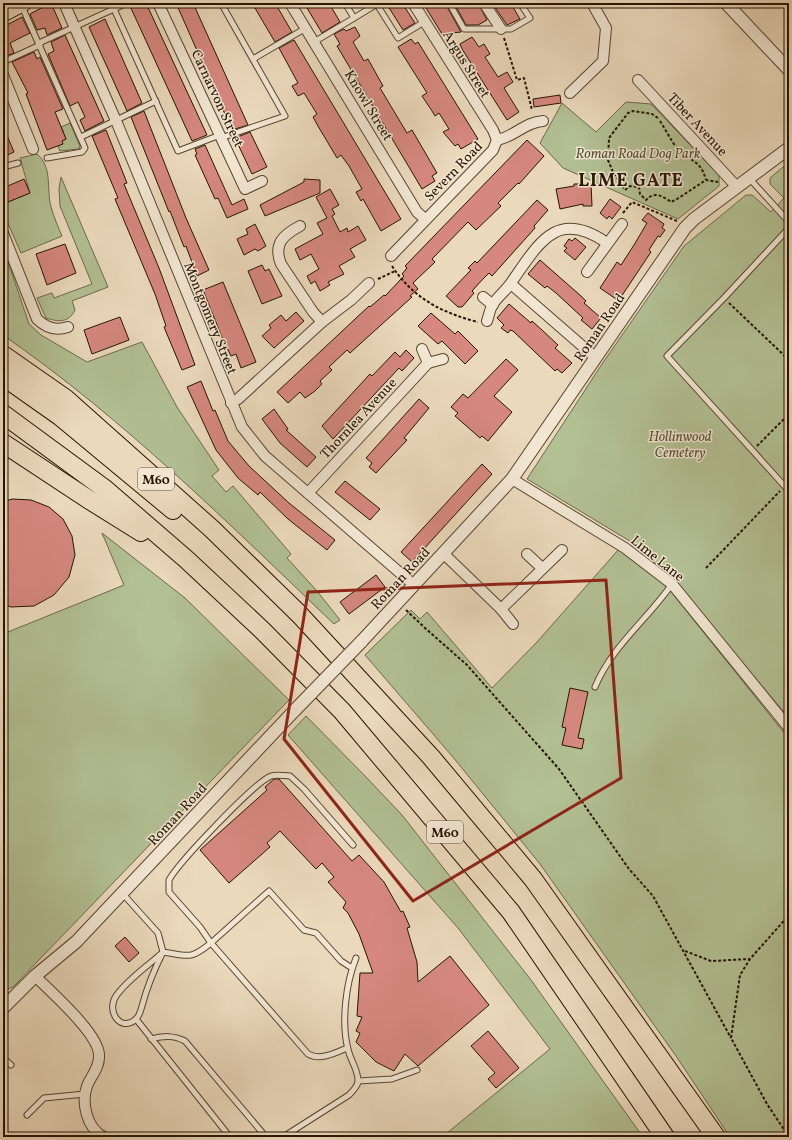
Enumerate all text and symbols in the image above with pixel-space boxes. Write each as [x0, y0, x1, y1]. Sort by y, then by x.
street label: Argus Street [437, 27, 494, 102]
street label: Carnarvon Street [186, 47, 248, 151]
street label: Knowl Street [339, 67, 396, 145]
street label: Tiber Avenue [663, 89, 732, 161]
street label: Severn Road [421, 138, 488, 206]
park label: Roman Road Dog Park [576, 145, 701, 164]
district label: LIME GATE [578, 169, 684, 194]
street label: Montgomery Street [178, 260, 241, 378]
street label: Roman Road [570, 290, 630, 366]
street label: Thornlea Avenue [317, 374, 402, 464]
park label: Hollinwood Cemetery [648, 428, 712, 463]
road number: M60 [138, 468, 174, 490]
street label: Lime Lane [626, 532, 688, 587]
street label: Roman Road [367, 544, 435, 614]
street label: Roman Road [144, 780, 212, 850]
road number: M60 [427, 821, 463, 843]

